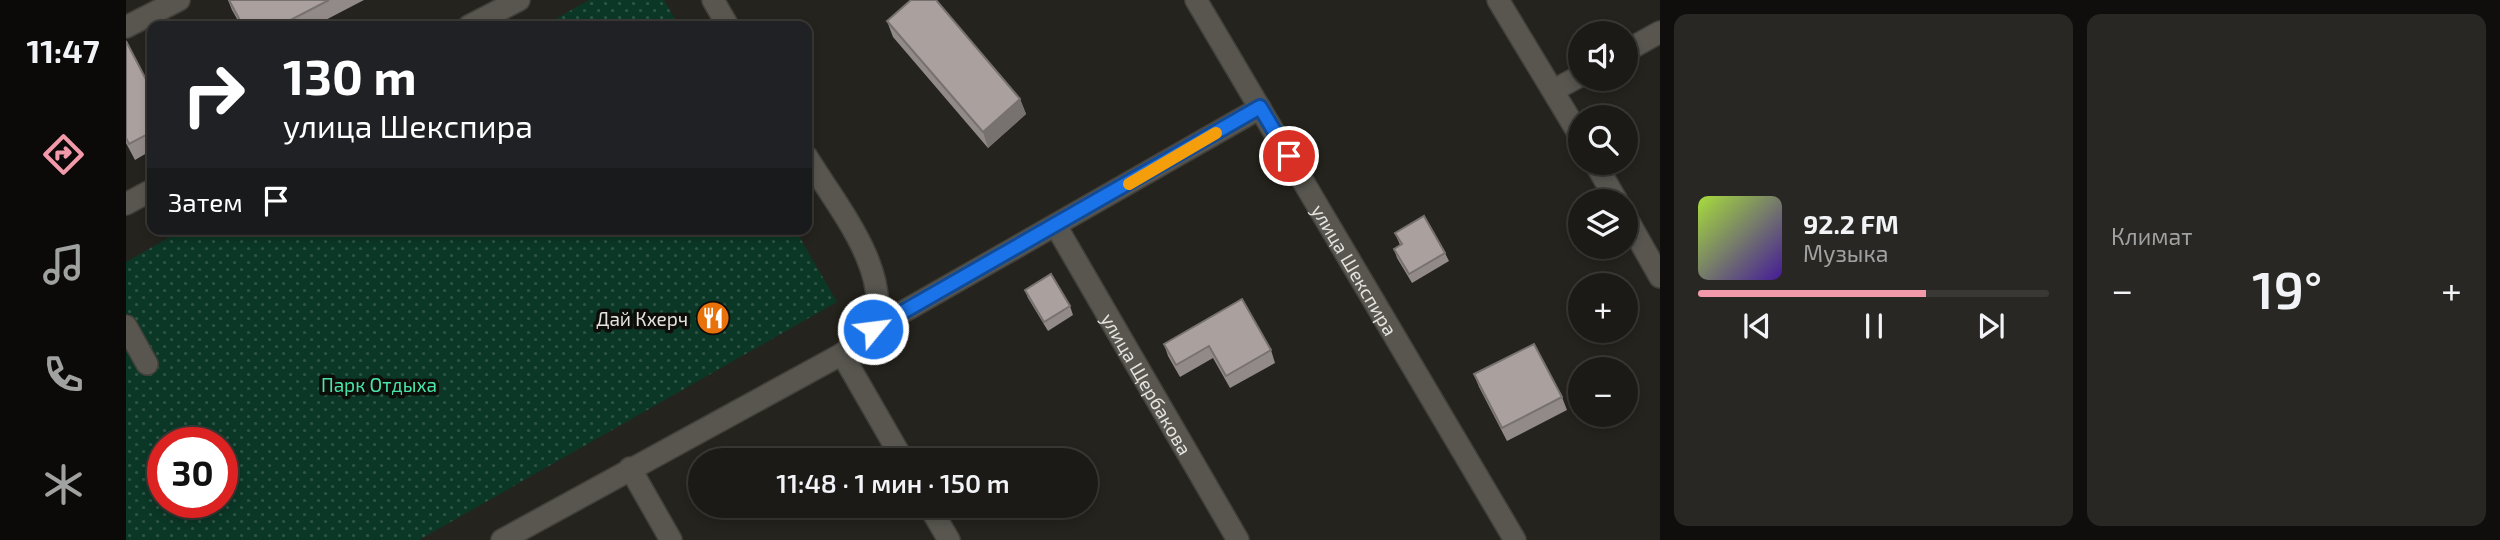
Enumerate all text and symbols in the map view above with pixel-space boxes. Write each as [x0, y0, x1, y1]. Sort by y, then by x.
map controls [1568, 21, 1638, 427]
button: sound [1568, 21, 1638, 91]
text: 11:47 [26, 31, 100, 69]
text: 130 m [283, 46, 417, 105]
icon: right [168, 49, 259, 140]
button: search [1568, 105, 1638, 175]
text: улица Шекспира [283, 106, 533, 144]
pin [1259, 126, 1319, 186]
icon: directions [39, 130, 88, 179]
icon: arrive [1270, 137, 1308, 175]
icon: arrive [257, 182, 295, 220]
text: Затем [168, 186, 243, 217]
button: layers [1568, 189, 1638, 259]
street label: улица Шекспира [1307, 200, 1403, 339]
text: 92.2 FM [1803, 208, 1899, 239]
text: Климат [2111, 222, 2192, 250]
text: Музыка [1803, 239, 1888, 267]
icon: music [39, 240, 88, 289]
text: 19° [2252, 257, 2322, 319]
text: − [2111, 266, 2133, 312]
text: + [2441, 266, 2462, 312]
button: + [1568, 273, 1638, 343]
position arrow [836, 292, 910, 366]
restaurant icon: Дай Кхерч [694, 299, 732, 337]
place label: Дай Кхерч [596, 307, 688, 330]
icon: previous [1738, 307, 1776, 345]
icon: pause [1855, 307, 1893, 345]
icon: next [1972, 307, 2010, 345]
street label: улица Щербакова [1096, 308, 1197, 459]
icon: phone [39, 350, 88, 399]
button: − [1568, 357, 1638, 427]
park label: Парк Отдыха [321, 373, 437, 396]
speed limit sign: 30 [147, 427, 238, 518]
icon: climate [39, 460, 88, 509]
text: 11:48 · 1 мин · 150 m [776, 467, 1010, 498]

